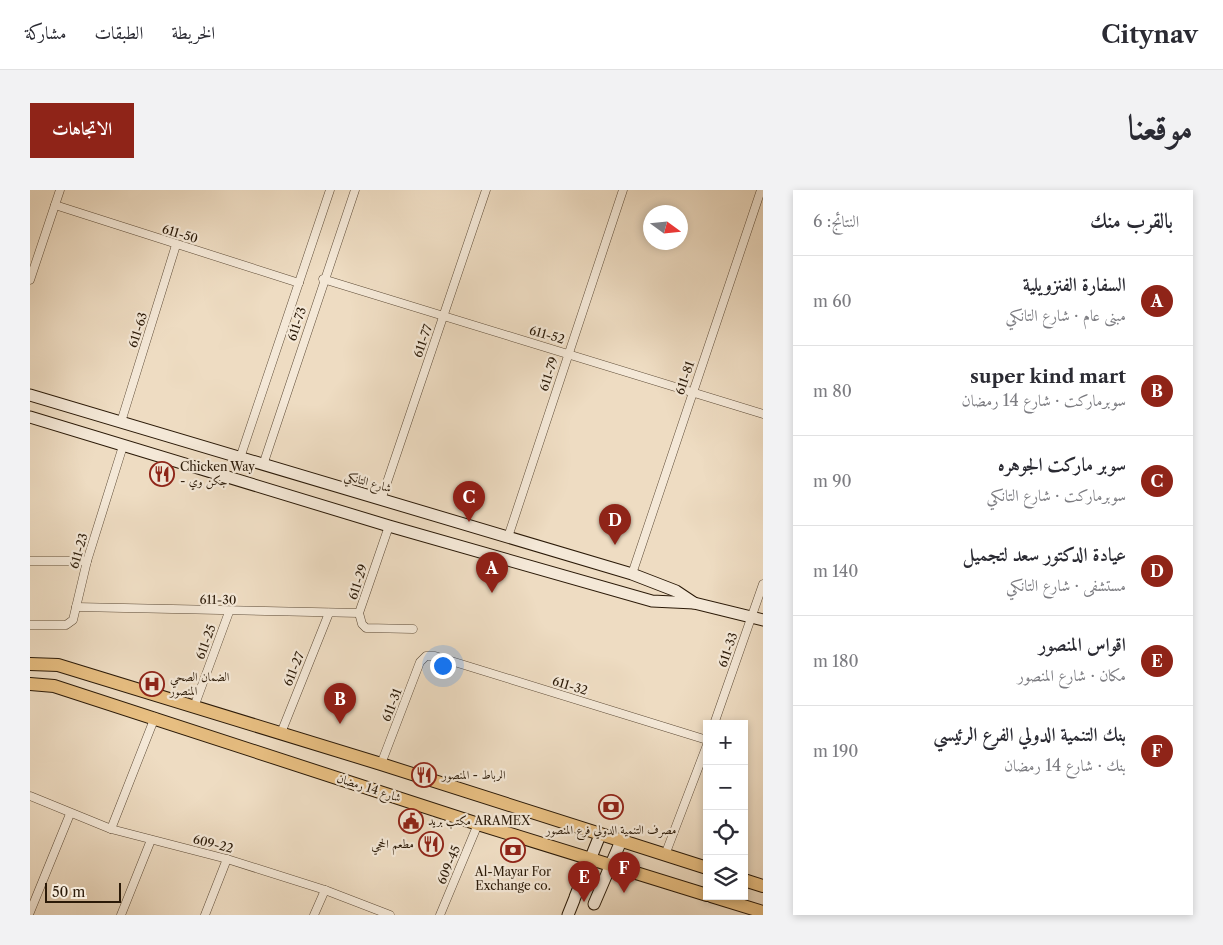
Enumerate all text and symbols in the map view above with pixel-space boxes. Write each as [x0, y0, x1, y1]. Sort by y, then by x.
text: Citynav [1101, 20, 1198, 49]
text: مشاركة [25, 22, 66, 44]
text: الطبقات [94, 22, 143, 44]
text: الخريطة [171, 22, 215, 44]
button: الاتجاهات [30, 103, 134, 158]
text: موقعنا [1128, 105, 1193, 148]
north arrow [643, 205, 688, 250]
text: بالقرب منك [1090, 208, 1173, 233]
text: النتائج: 6 [813, 211, 859, 231]
street label: 611-50 [160, 221, 200, 246]
text: السفارة الفنزويلية [1023, 273, 1126, 296]
text: 60 m [813, 291, 852, 311]
text: A [1151, 291, 1163, 311]
street label: 611-73 [284, 305, 309, 343]
text: مبنى عام · شارع التانكي [1006, 305, 1126, 325]
street label: 611-63 [125, 310, 150, 349]
street label: 611-77 [410, 322, 435, 359]
street label: 611-52 [528, 322, 567, 347]
street label: 611-79 [536, 355, 561, 393]
street label: 611-81 [672, 359, 697, 397]
text: super kind mart [970, 365, 1126, 388]
text: 80 m [813, 381, 852, 401]
text: B [1151, 381, 1163, 401]
text: سوبرماركت · شارع 14 رمضان [962, 390, 1126, 410]
text: سوبر ماركت الجوهره [998, 453, 1126, 476]
place label: Chicken Way - جكن وي [180, 459, 255, 491]
restaurant icon: Chicken Way - جكن وي [149, 461, 175, 487]
street label: شارع التانكي [342, 468, 394, 500]
text: 90 m [813, 471, 852, 491]
text: C [1151, 471, 1163, 491]
pin: C [453, 481, 485, 522]
text: سوبرماركت · شارع التانكي [987, 485, 1126, 505]
pin: D [599, 504, 631, 545]
street label: 611-23 [66, 531, 91, 570]
text: عيادة الدكتور سعد لتجميل [963, 543, 1126, 566]
pin: A [476, 552, 508, 593]
text: 140 m [813, 561, 858, 581]
text: D [1150, 561, 1164, 581]
street label: 611-29 [345, 562, 370, 602]
text: مستشفى · شارع التانكي [1006, 575, 1126, 595]
street label: 611-30 [199, 592, 237, 607]
street label: 611-25 [192, 622, 219, 661]
street label: 611-33 [715, 630, 740, 669]
text: اقواس المنصور [1039, 633, 1126, 656]
street label: 611-27 [280, 650, 307, 688]
text: 180 m [813, 651, 859, 671]
text: E [1151, 651, 1163, 671]
your location [430, 653, 456, 679]
text: مكان · شارع المنصور [1018, 665, 1126, 685]
place label: الضمان الصحي المنصور [169, 669, 230, 699]
hospital icon: الضمان الصحي المنصور [139, 671, 165, 697]
street label: 611-32 [551, 673, 590, 698]
pin: B [324, 683, 356, 724]
street label: 611-31 [378, 686, 405, 724]
map controls [703, 720, 748, 900]
button: + [703, 720, 748, 765]
text: بنك التنمية الدولي الفرع الرئيسي [933, 723, 1126, 746]
text: 190 m [813, 741, 858, 761]
text: F [1152, 741, 1162, 761]
text: بنك · شارع 14 رمضان [1004, 755, 1126, 775]
restaurant icon: الرباط - المنصور [411, 762, 437, 788]
button: − [703, 765, 748, 810]
place label: الرباط - المنصور [441, 767, 506, 783]
street label: شارع 14 رمضان [334, 770, 403, 809]
bank icon: مصرف التنمية الدولي فرع المنصور [598, 794, 624, 820]
public building icon: مكتب بريد ARAMEX [398, 808, 424, 834]
button: locate [703, 810, 748, 855]
place label: مكتب بريد ARAMEX [428, 813, 531, 829]
place label: مصرف التنمية الدولي فرع المنصور [545, 822, 676, 841]
street label: 609-22 [191, 831, 235, 856]
restaurant icon: مطعم الحجي [418, 831, 444, 857]
place label: مطعم الحجي [371, 836, 414, 856]
bank icon: Al-Mayar For Exchange co. [500, 837, 526, 863]
street label: 609-45 [434, 843, 463, 886]
pin: F [608, 852, 640, 893]
button: layers [703, 855, 748, 900]
pin: E [568, 861, 600, 902]
place label: Al-Mayar For Exchange co. [474, 864, 551, 893]
scale bar [45, 880, 121, 903]
text: 50 m [52, 883, 85, 901]

